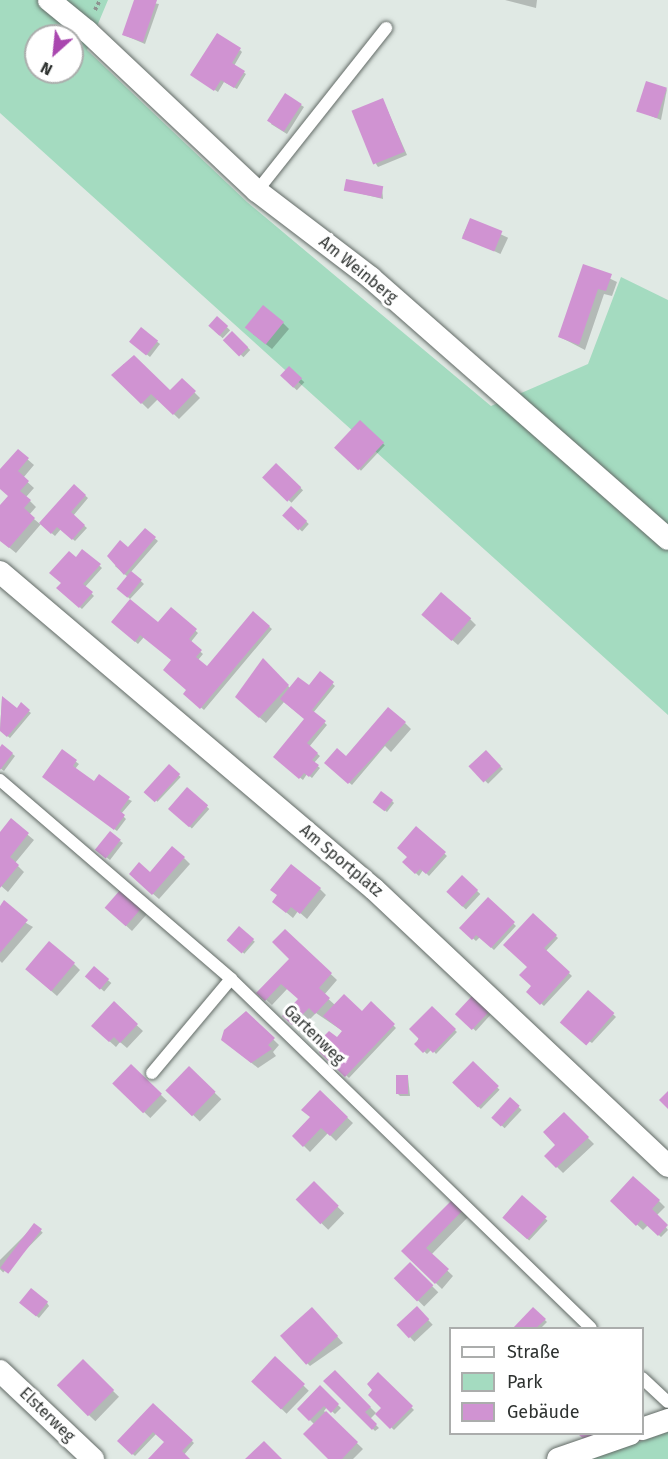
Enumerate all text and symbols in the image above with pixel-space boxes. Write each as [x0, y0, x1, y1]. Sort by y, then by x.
north arrow [24, 24, 84, 84]
text: N [37, 58, 56, 80]
street label: Am Weinberg [315, 233, 401, 307]
street label: Am Sportplatz [296, 821, 386, 901]
street label: Gartenweg [280, 1001, 348, 1069]
legend [449, 1327, 644, 1435]
text: Straße [507, 1341, 560, 1363]
text: Park [507, 1371, 542, 1393]
street label: Elsterweg [15, 1384, 79, 1446]
text: Gebäude [507, 1401, 580, 1423]

